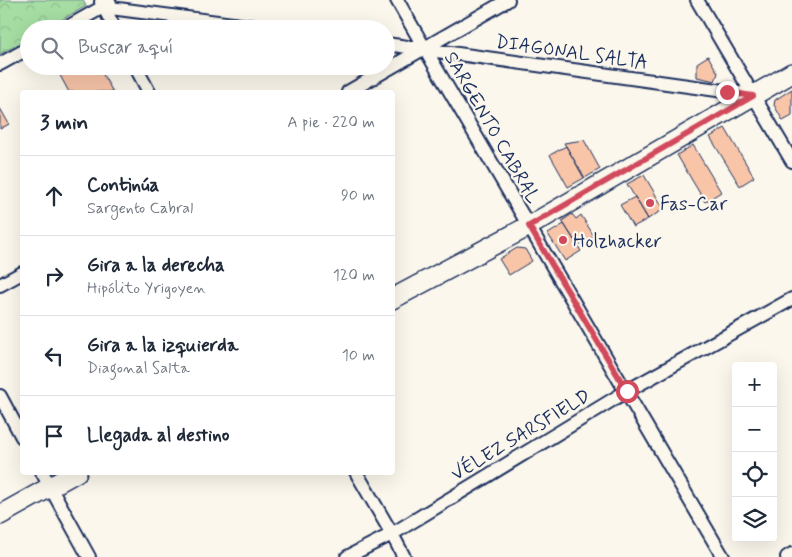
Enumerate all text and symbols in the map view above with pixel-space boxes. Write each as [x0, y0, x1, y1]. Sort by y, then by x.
search box [20, 20, 395, 75]
street label: DIAGONAL SALTA [494, 29, 650, 76]
icon: search [38, 34, 66, 62]
text: Buscar aquí [78, 35, 173, 60]
street label: SARGENTO CABRAL [438, 47, 545, 208]
route end [716, 81, 739, 104]
text: 3 min [40, 109, 88, 137]
text: A pie · 220 m [287, 112, 375, 133]
text: Continúa [87, 173, 159, 198]
icon: ahead [40, 182, 68, 210]
text: 90 m [341, 185, 375, 206]
place label: Fas-Car [660, 192, 727, 217]
marker: Fas-Car [644, 197, 656, 209]
text: Sargento Cabral [87, 198, 193, 219]
place label: Holzhacker [573, 229, 662, 254]
marker: Holzhacker [557, 234, 569, 246]
text: Gira a la derecha [87, 253, 225, 278]
icon: right [40, 262, 68, 290]
text: 120 m [333, 265, 375, 286]
text: Hipólito Yrigoyen [87, 278, 206, 299]
text: Gira a la izquierda [87, 333, 238, 358]
icon: left [40, 342, 68, 370]
text: 10 m [342, 345, 375, 366]
text: Diagonal Salta [87, 358, 190, 379]
map controls [732, 362, 777, 542]
button: + [732, 362, 777, 407]
route start [616, 380, 639, 403]
street label: VÉLEZ SARSFIELD [446, 383, 595, 487]
button: − [732, 407, 777, 452]
icon: arrive [40, 422, 68, 450]
text: Llegada al destino [87, 423, 229, 448]
button: locate [732, 452, 777, 497]
button: layers [732, 497, 777, 542]

